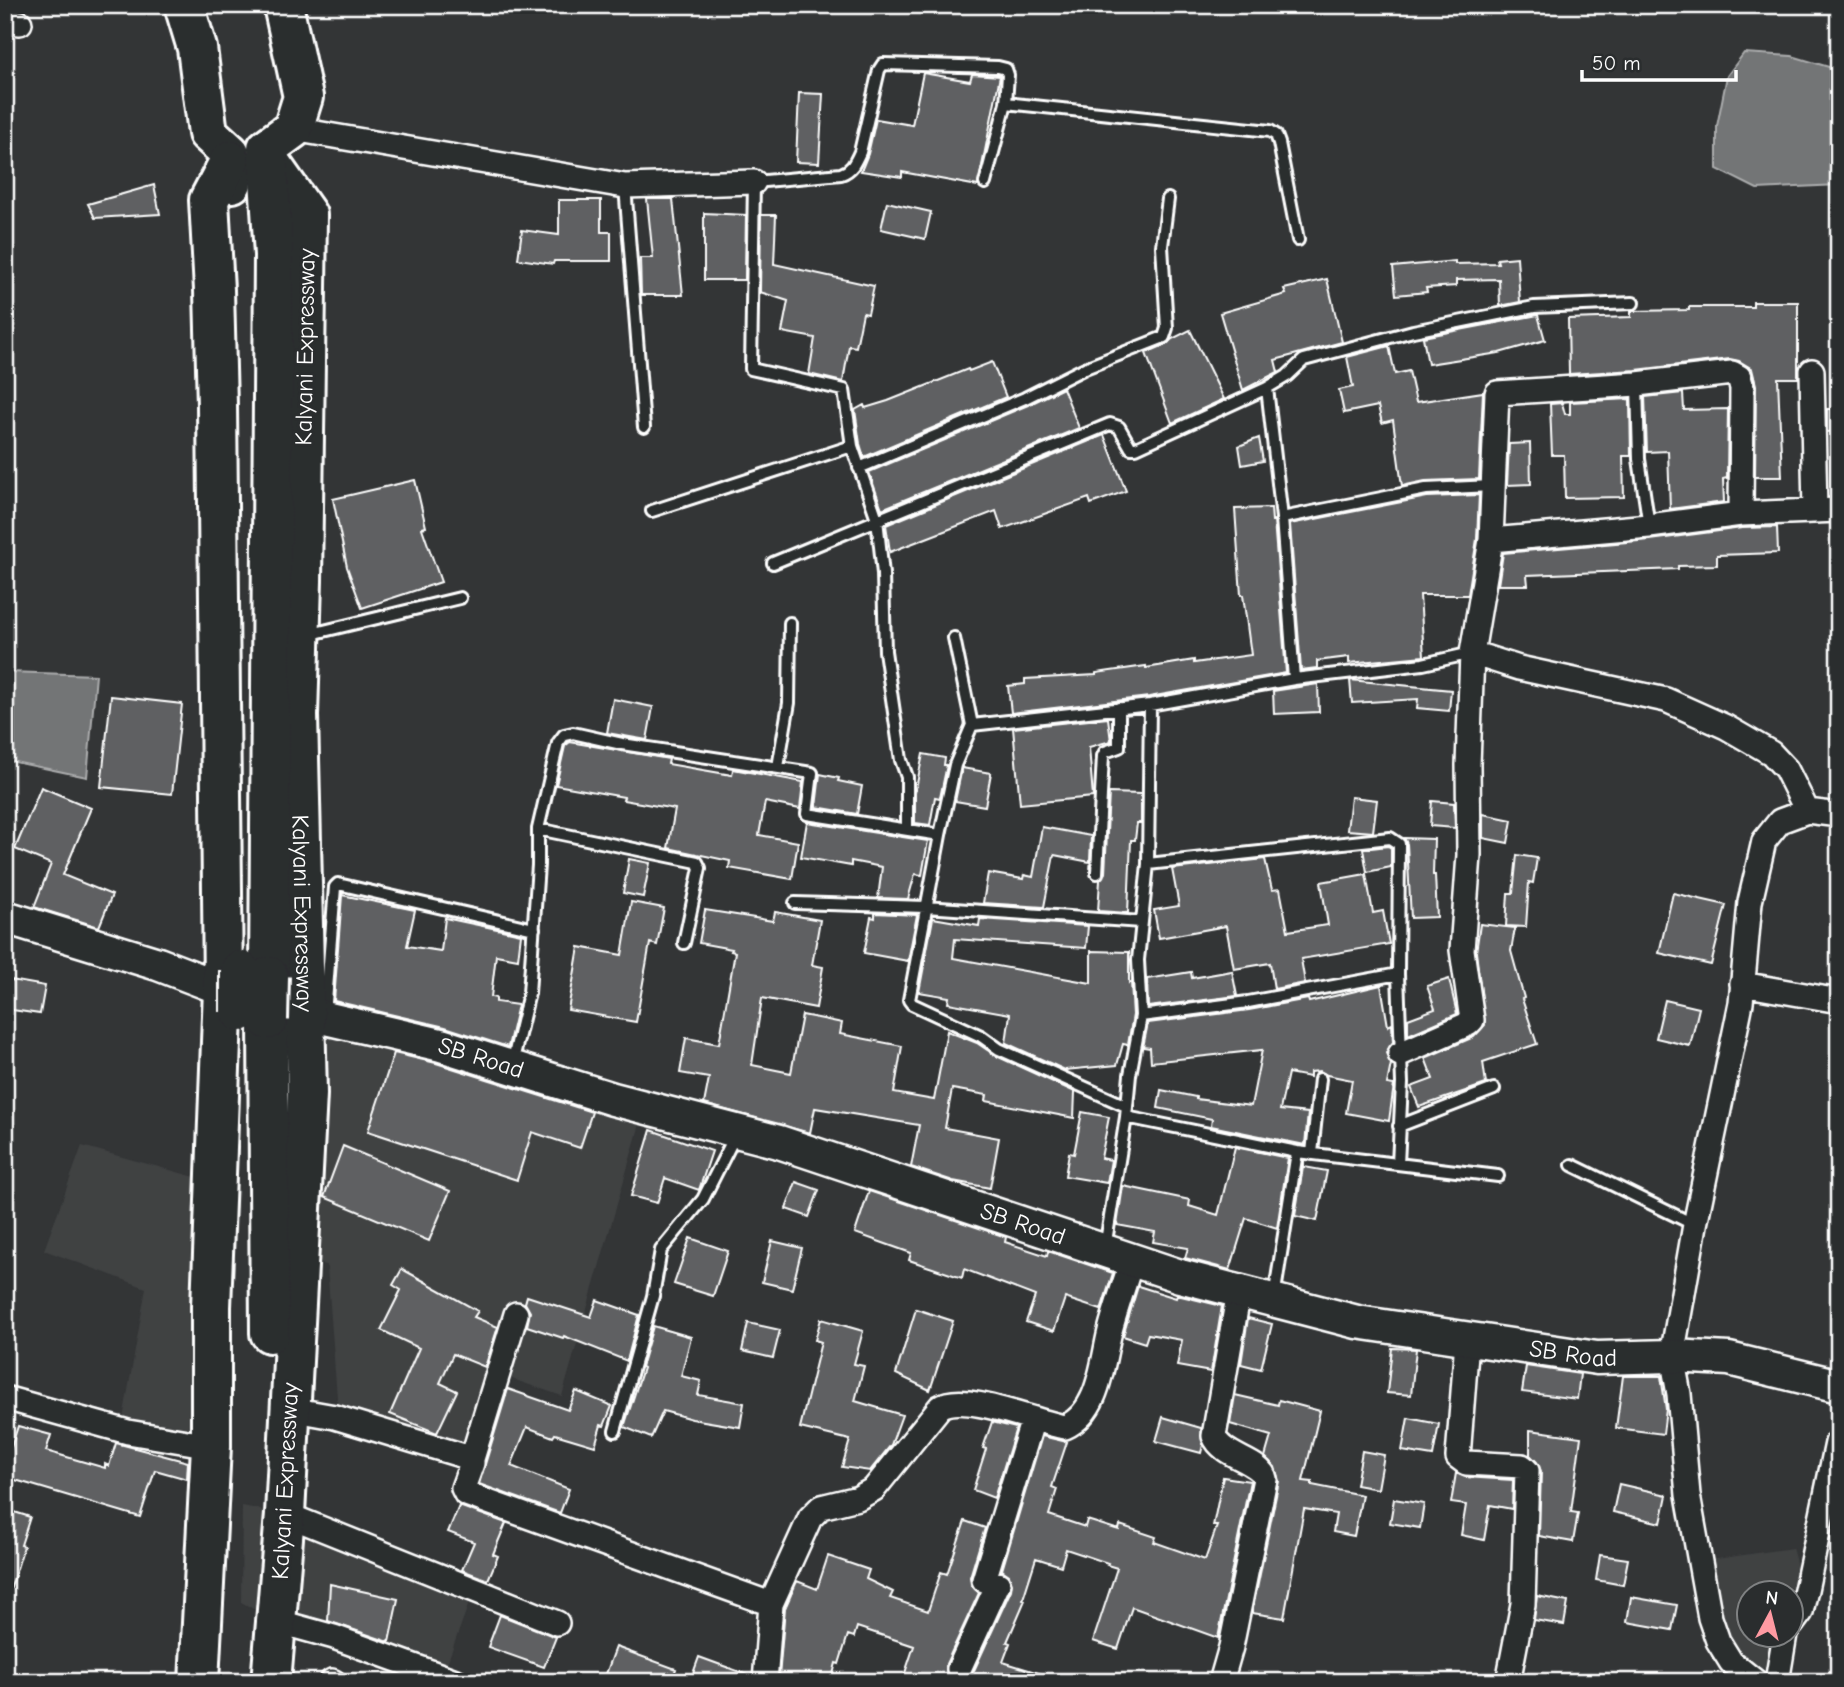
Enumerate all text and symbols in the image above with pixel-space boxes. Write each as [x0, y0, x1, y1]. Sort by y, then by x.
scale bar [1582, 38, 1736, 82]
text: 50 m [1592, 51, 1641, 75]
street label: Kalyani Expressway [289, 248, 321, 446]
street label: Kalyani Expressway [286, 814, 319, 1012]
street label: SB Road [435, 1031, 527, 1084]
street label: SB Road [977, 1196, 1069, 1251]
street label: SB Road [1528, 1334, 1617, 1372]
street label: Kalyani Expressway [266, 1382, 304, 1580]
north arrow [1736, 1578, 1806, 1648]
text: N [1764, 1586, 1779, 1610]

